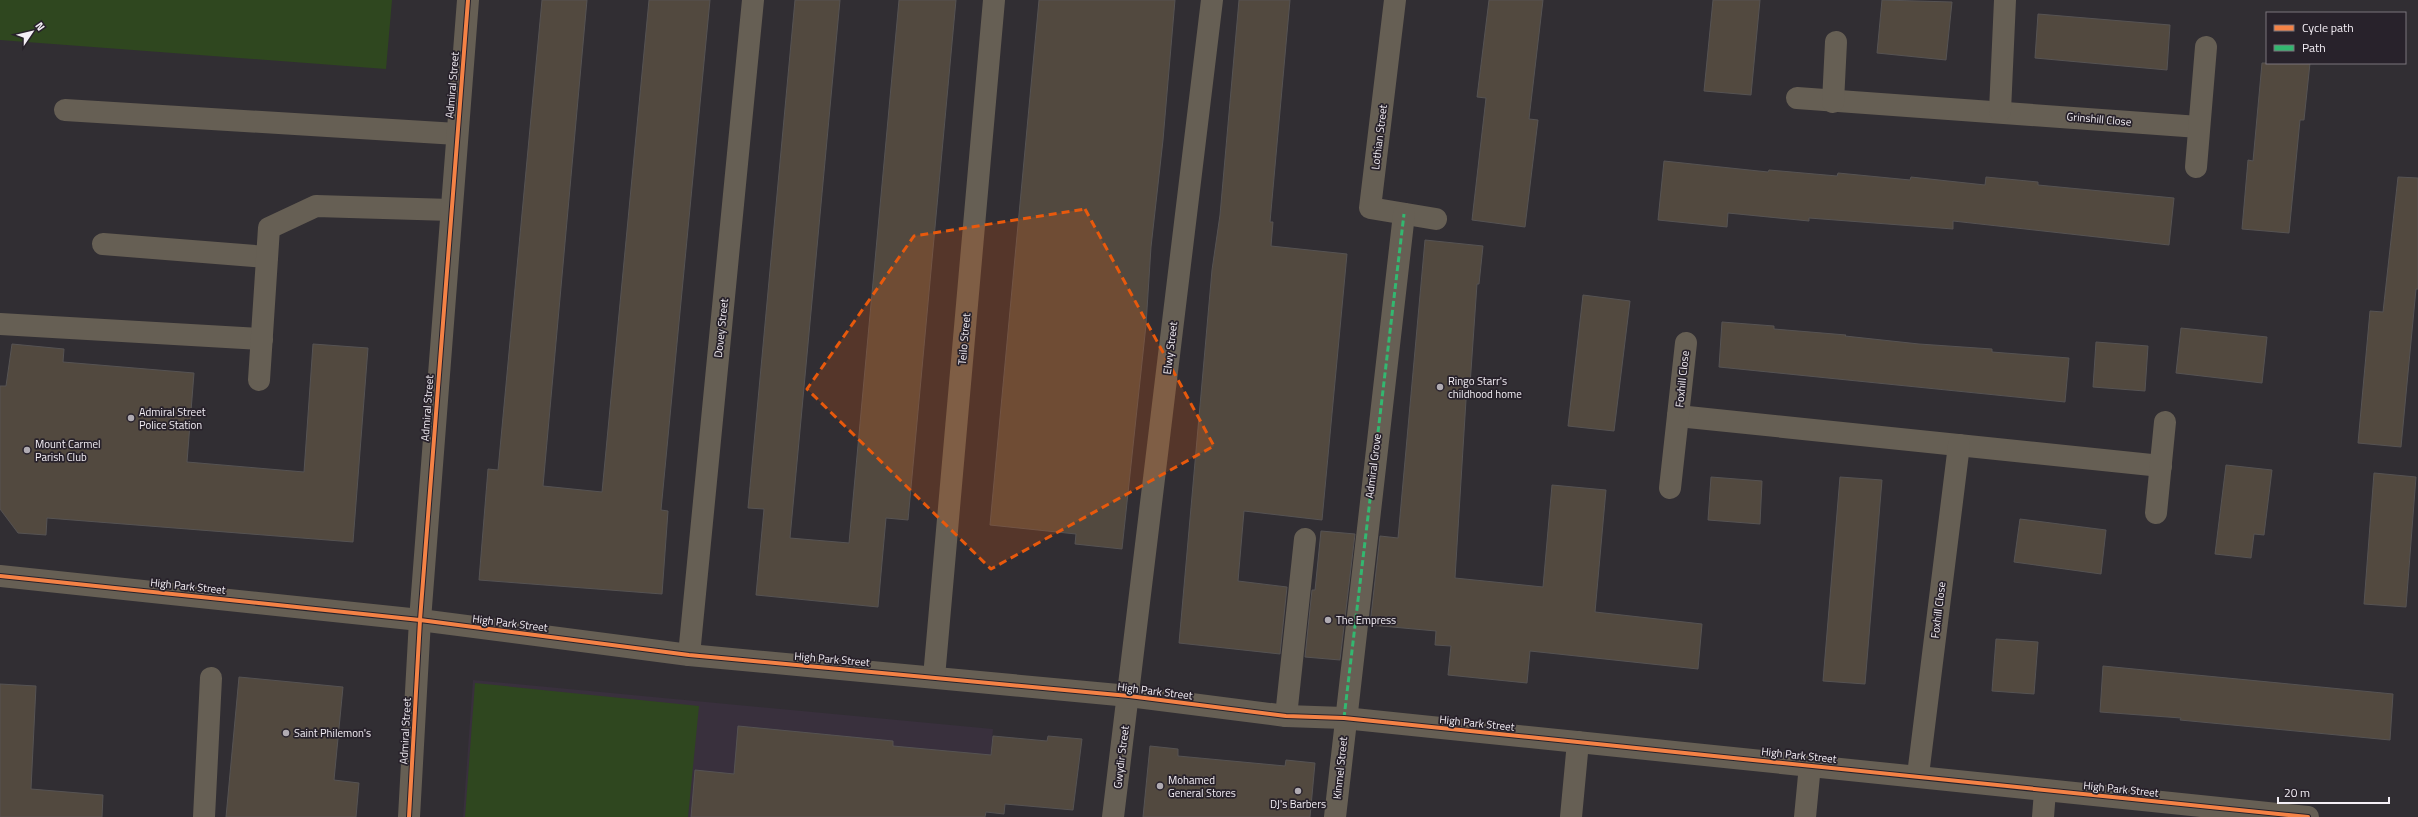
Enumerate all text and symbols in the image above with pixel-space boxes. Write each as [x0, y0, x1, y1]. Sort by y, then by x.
north arrow [12, 12, 52, 52]
legend [2266, 12, 2406, 64]
text: Cycle path [2302, 18, 2354, 37]
text: N [31, 19, 49, 34]
text: Path [2302, 38, 2326, 57]
street label: Admiral Street [441, 51, 463, 119]
street label: Lothian Street [1367, 103, 1391, 170]
street label: Grinshill Close [2066, 108, 2132, 130]
street label: Dovey Street [710, 297, 732, 358]
street label: Teilo Street [954, 312, 974, 366]
street label: Elwy Street [1159, 321, 1181, 375]
street label: Foxhill Close [1671, 349, 1693, 408]
place label: Ringo Starr's childhood home [1448, 373, 1522, 402]
street label: Admiral Street [417, 374, 437, 442]
marker: Ringo Starr's childhood home [1435, 382, 1445, 392]
place label: Admiral Street Police Station [139, 404, 206, 433]
marker: Admiral Street Police Station [126, 413, 136, 423]
street label: Admiral Grove [1361, 432, 1385, 499]
place label: Mount Carmel Parish Club [35, 436, 101, 465]
marker: Mount Carmel Parish Club [22, 445, 32, 455]
street label: High Park Street [150, 574, 227, 598]
street label: Foxhill Close [1927, 580, 1949, 639]
street label: High Park Street [471, 610, 549, 636]
place label: The Empress [1336, 612, 1396, 628]
marker: The Empress [1323, 615, 1333, 625]
street label: High Park Street [794, 648, 871, 670]
street label: High Park Street [1116, 678, 1194, 704]
street label: Admiral Street [395, 697, 415, 765]
street label: High Park Street [1439, 711, 1516, 735]
place label: Saint Philemon's [294, 725, 371, 741]
street label: Gwydir Street [1109, 725, 1133, 789]
marker: Saint Philemon's [281, 728, 291, 738]
street label: Kinmel Street [1329, 736, 1351, 800]
street label: High Park Street [1761, 743, 1838, 767]
place label: Mohamed General Stores [1168, 772, 1236, 801]
street label: High Park Street [2083, 777, 2160, 801]
scale bar [2278, 779, 2389, 805]
marker: Mohamed General Stores [1155, 781, 1165, 791]
text: 20 m [2284, 783, 2310, 802]
marker: DJ's Barbers [1293, 786, 1303, 796]
place label: DJ's Barbers [1270, 796, 1326, 812]

